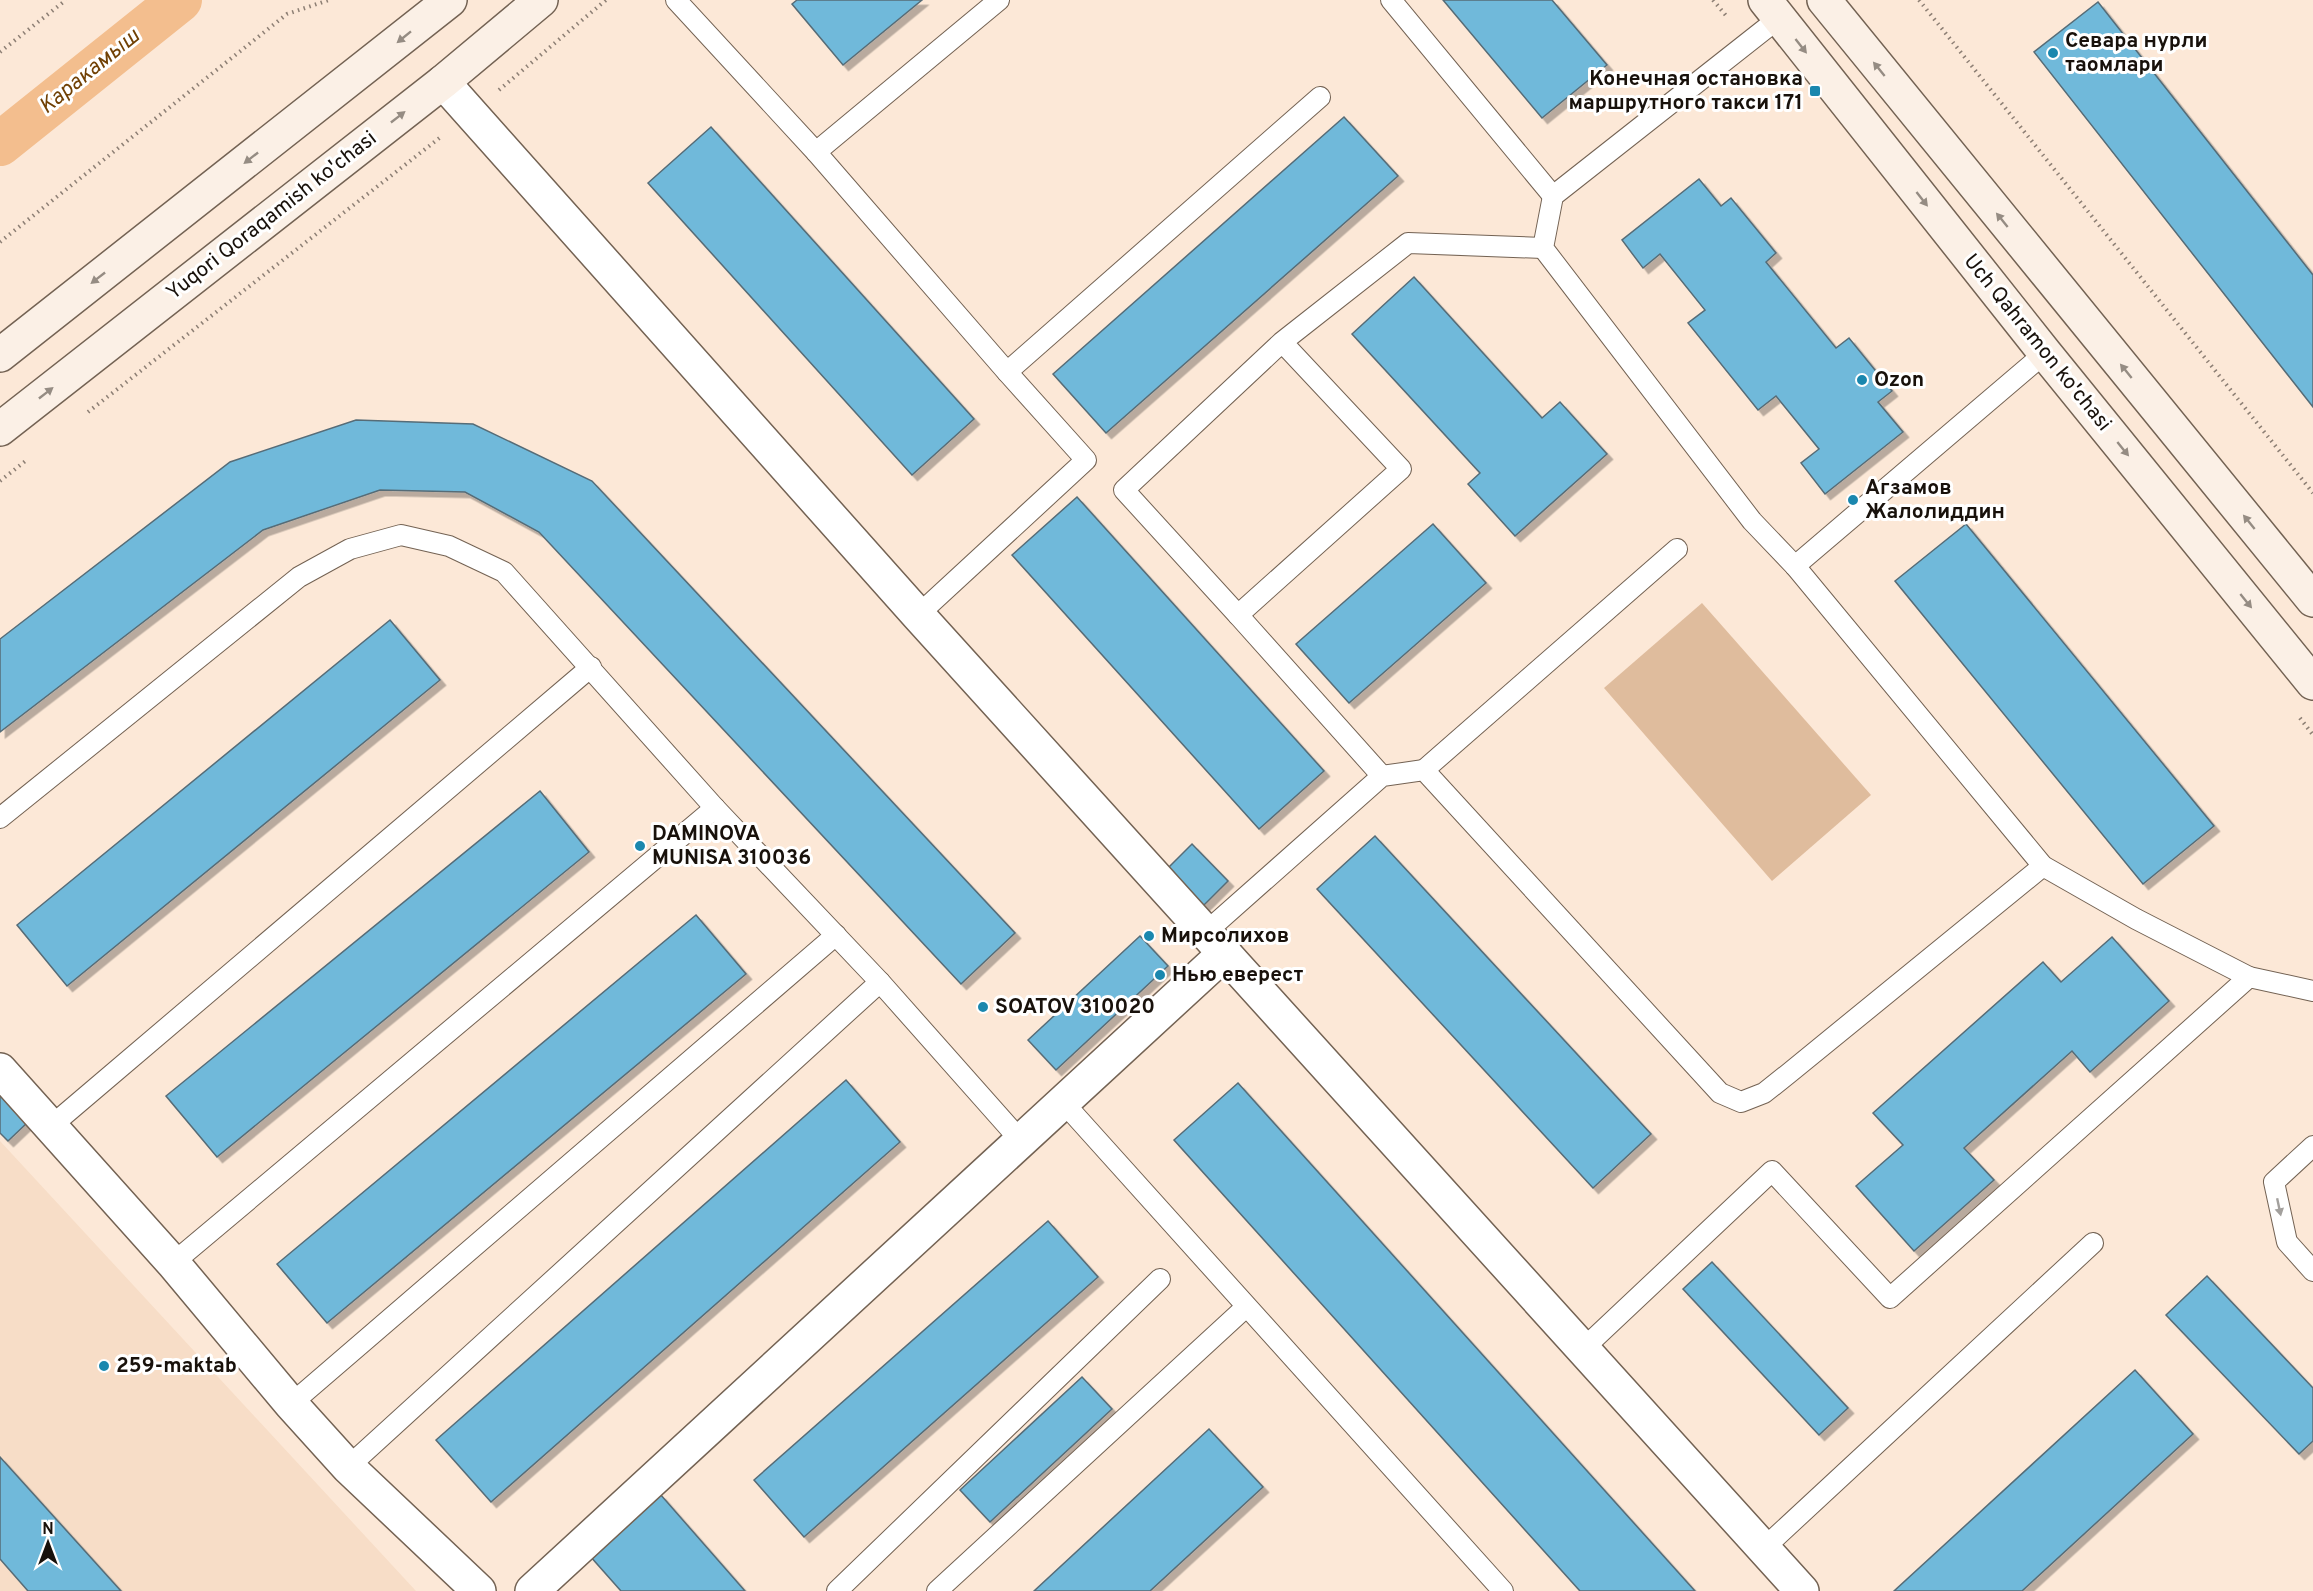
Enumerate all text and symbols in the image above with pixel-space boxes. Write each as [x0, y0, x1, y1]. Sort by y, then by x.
water label: Каракамыш [34, 23, 146, 121]
place label: Севара нурли таомлари [2065, 28, 2207, 79]
one-way arrow [396, 31, 412, 44]
one-way arrow [1795, 38, 1808, 54]
marker: Севара нурли таомлари [2046, 46, 2060, 60]
one-way arrow [1874, 62, 1886, 77]
place label: Конечная остановка маршрутного такси 171 [1569, 66, 1803, 117]
marker: Конечная остановка маршрутного такси 171 [1808, 84, 1822, 98]
one-way arrow [390, 111, 406, 124]
street label: Yuqori Qoraqamish ko'chasi [161, 125, 383, 307]
one-way arrow [243, 151, 259, 164]
one-way arrow [1916, 191, 1929, 207]
one-way arrow [1997, 213, 2009, 228]
street label: Uch Qahramon ko'chasi [1957, 249, 2117, 437]
one-way arrow [90, 272, 106, 285]
one-way arrow [2119, 363, 2132, 379]
place label: Ozon [1874, 367, 1924, 394]
marker: Ozon [1855, 373, 1869, 387]
one-way arrow [38, 386, 54, 399]
one-way arrow [2116, 442, 2129, 457]
place label: Агзамов Жалолиддин [1865, 475, 2005, 526]
marker: Агзамов Жалолиддин [1846, 493, 1860, 507]
one-way arrow [2243, 514, 2256, 530]
one-way arrow [2239, 593, 2252, 608]
place label: DAMINOVA MUNISA 310036 [652, 821, 811, 872]
marker: DAMINOVA MUNISA 310036 [633, 839, 647, 853]
place label: Мирсолихов [1161, 923, 1289, 950]
marker: Мирсолихов [1142, 929, 1156, 943]
place label: Нью еверест [1172, 962, 1303, 989]
marker: Нью еверест [1153, 968, 1167, 982]
place label: SOATOV 310020 [995, 994, 1155, 1021]
marker: SOATOV 310020 [976, 1000, 990, 1014]
one-way arrow [2275, 1198, 2285, 1217]
place label: 259-maktab [116, 1353, 237, 1380]
marker: 259-maktab [97, 1359, 111, 1373]
north arrow [18, 1513, 78, 1573]
text: N [42, 1520, 54, 1540]

